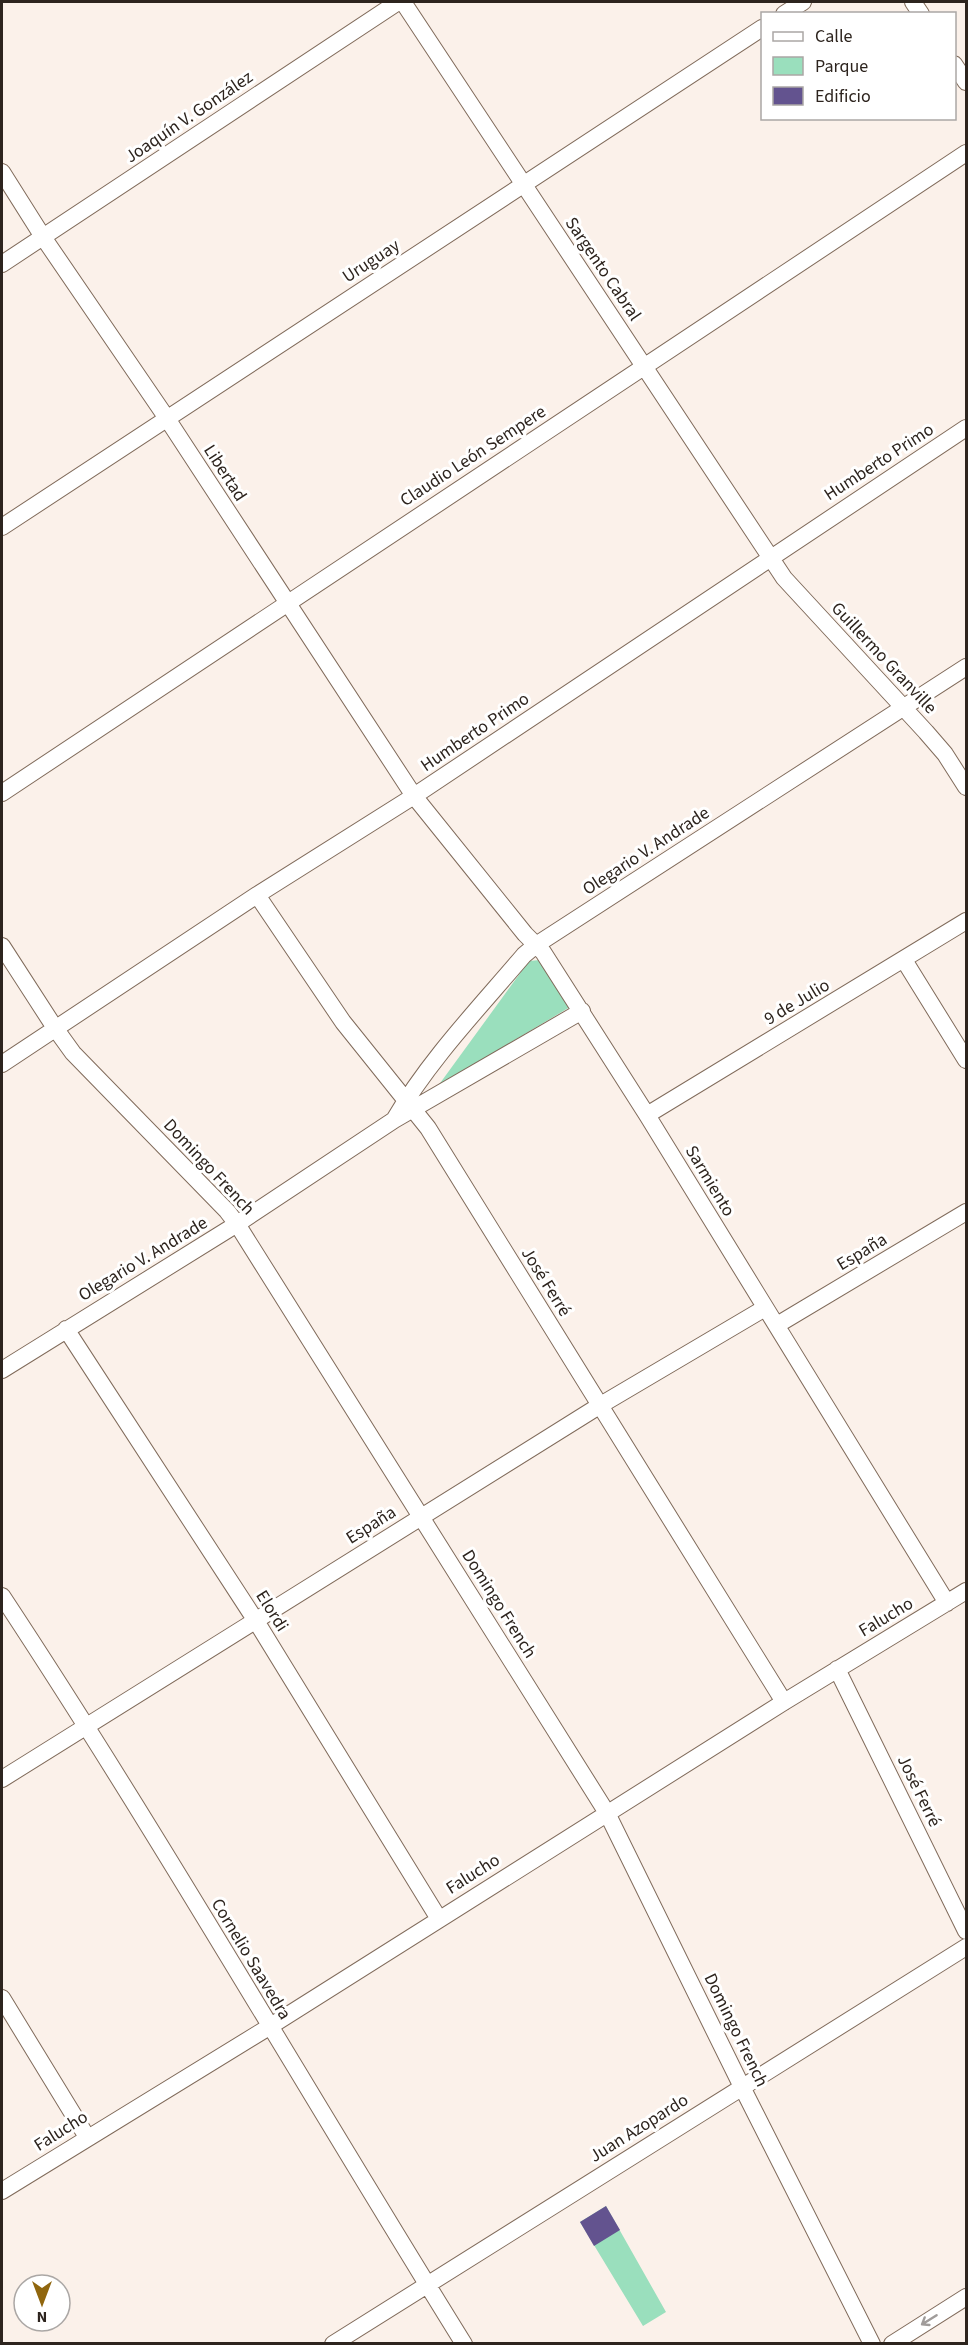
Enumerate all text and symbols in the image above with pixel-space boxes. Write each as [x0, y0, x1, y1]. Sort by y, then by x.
legend [761, 12, 956, 120]
text: Calle [815, 24, 853, 49]
text: Parque [815, 54, 868, 79]
street label: Joaquín V. González [120, 65, 258, 169]
text: Edificio [815, 84, 871, 109]
street label: Sargento Cabral [559, 212, 647, 326]
street label: Uruguay [337, 233, 405, 289]
street label: Claudio León Sempere [395, 399, 551, 513]
street label: Humberto Primo [819, 417, 939, 507]
street label: Libertad [197, 440, 253, 506]
street label: Guillermo Granville [825, 597, 943, 720]
street label: Humberto Primo [416, 686, 534, 778]
street label: Olegario V. Andrade [578, 801, 714, 901]
street label: 9 de Julio [760, 973, 834, 1031]
street label: Domingo French [158, 1113, 260, 1221]
street label: Sarmiento [679, 1141, 741, 1221]
street label: Olegario V. Andrade [74, 1210, 212, 1308]
street label: España [832, 1227, 892, 1277]
street label: José Ferré [515, 1243, 577, 1321]
street label: España [341, 1500, 401, 1550]
street label: Domingo French [456, 1545, 542, 1663]
street label: Elordi [250, 1586, 294, 1636]
street label: Falucho [854, 1591, 918, 1643]
street label: José Ferré [891, 1751, 947, 1831]
street label: Falucho [441, 1848, 505, 1900]
street label: Cornelio Saavedra [205, 1894, 297, 2024]
street label: Domingo French [698, 1969, 774, 2091]
street label: Juan Azopardo [585, 2088, 693, 2168]
street label: Falucho [29, 2105, 93, 2157]
north arrow [12, 2273, 72, 2333]
text: N [37, 2306, 47, 2328]
one-way arrow [921, 2315, 938, 2327]

